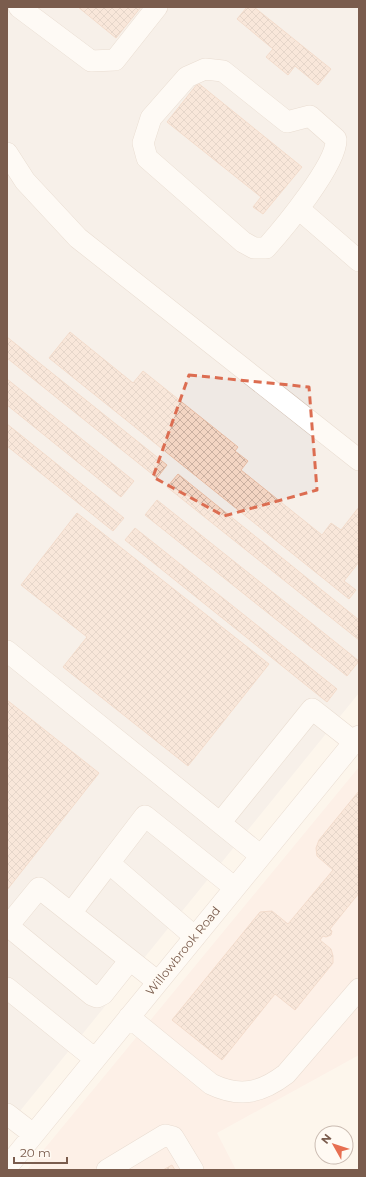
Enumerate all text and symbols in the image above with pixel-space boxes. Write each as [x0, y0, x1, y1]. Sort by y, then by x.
street label: Willowbrook Road [142, 903, 223, 998]
north arrow [314, 1125, 354, 1165]
text: N [318, 1131, 334, 1147]
scale bar [14, 1139, 67, 1165]
text: 20 m [20, 1145, 51, 1160]

